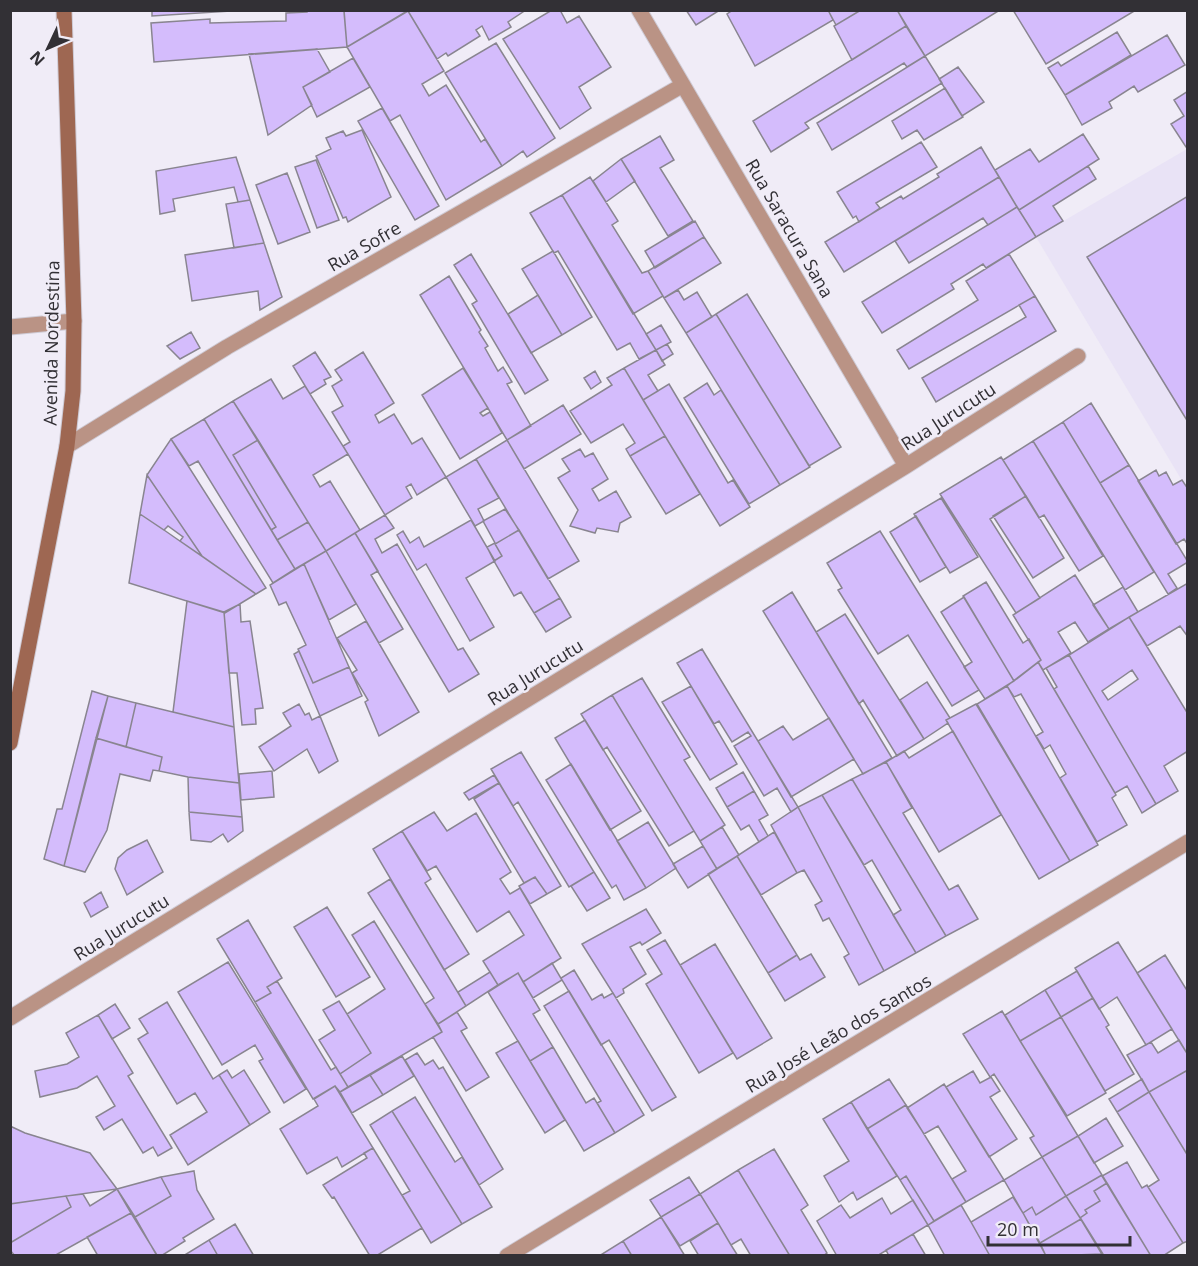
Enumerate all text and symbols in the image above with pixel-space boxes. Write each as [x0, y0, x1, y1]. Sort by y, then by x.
north arrow [18, 18, 78, 78]
text: N [25, 46, 50, 71]
street label: Rua Saracura Sana [740, 154, 840, 302]
street label: Rua Sofre [323, 215, 405, 277]
street label: Avenida Nordestina [38, 260, 64, 426]
street label: Rua Jurucutu [896, 376, 1000, 456]
street label: Rua Jurucutu [483, 633, 587, 711]
street label: Rua Jurucutu [69, 888, 173, 966]
street label: Rua José Leão dos Santos [741, 968, 935, 1098]
scale bar [988, 1209, 1130, 1247]
text: 20 m [997, 1217, 1039, 1241]

